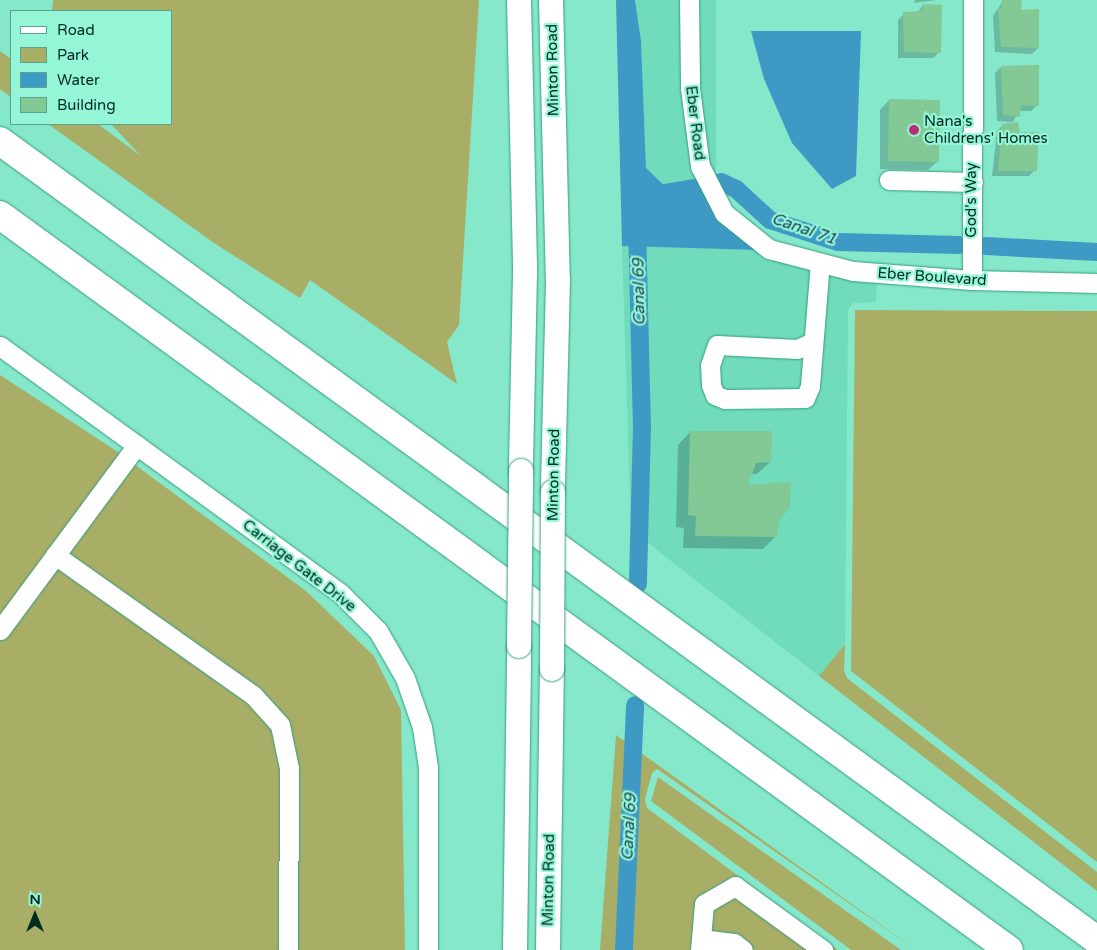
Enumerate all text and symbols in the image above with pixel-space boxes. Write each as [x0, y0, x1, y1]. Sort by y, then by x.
legend [10, 10, 172, 125]
text: Road [57, 21, 95, 39]
street label: Minton Road [543, 24, 563, 116]
text: Park [57, 46, 89, 64]
text: Water [57, 71, 100, 89]
street label: Eber Road [682, 85, 708, 161]
text: Building [57, 96, 116, 114]
place label: Nana's Childrens' Homes [924, 112, 1048, 147]
marker: Nana's Childrens' Homes [908, 124, 920, 136]
street label: God's Way [963, 162, 981, 238]
water label: Canal 71 [769, 209, 839, 249]
water label: Canal 69 [629, 258, 649, 326]
street label: Eber Boulevard [877, 264, 987, 290]
street label: Minton Road [544, 429, 564, 521]
street label: Carriage Gate Drive [239, 516, 359, 616]
water label: Canal 69 [618, 793, 640, 861]
street label: Minton Road [539, 834, 559, 926]
north arrow [10, 890, 60, 940]
text: N [29, 891, 41, 908]

